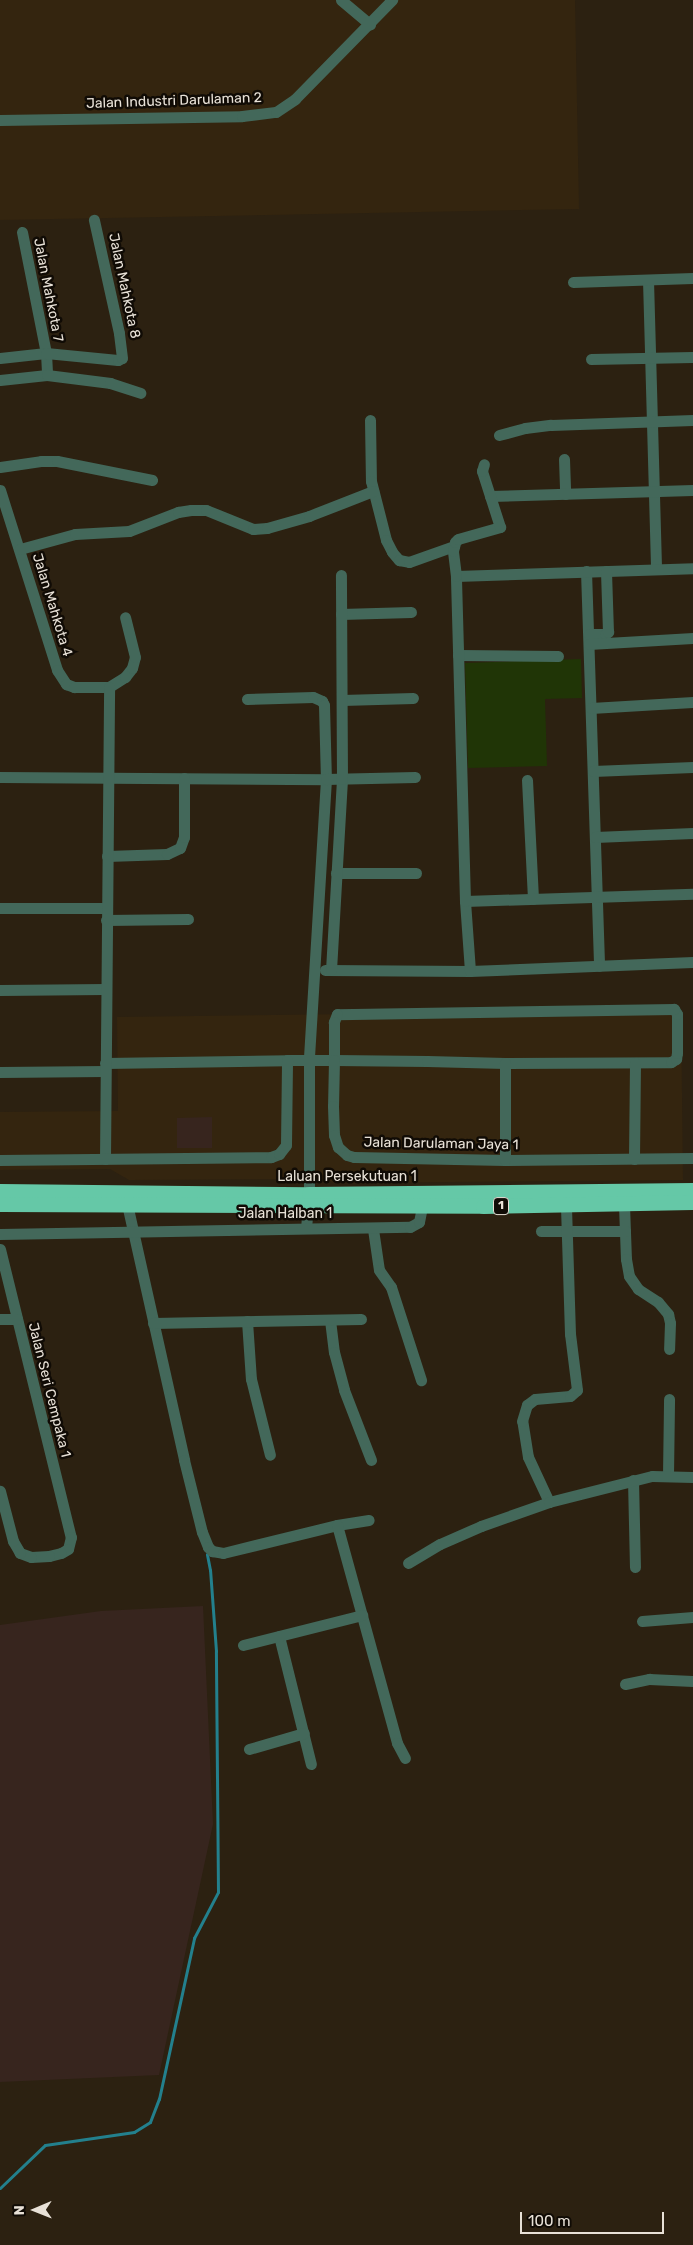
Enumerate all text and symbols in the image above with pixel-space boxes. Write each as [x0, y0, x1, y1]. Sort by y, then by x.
street label: Jalan Industri Darulaman 2 [86, 90, 262, 112]
street label: Jalan Mahkota 8 [105, 232, 143, 340]
street label: Jalan Mahkota 7 [30, 237, 66, 343]
street label: Jalan Mahkota 4 [28, 551, 76, 659]
street label: Jalan Darulaman Jaya 1 [363, 1134, 519, 1154]
street label: Laluan Persekutuan 1 [277, 1169, 417, 1185]
road number: 1 [492, 1196, 510, 1216]
street label: Jalan Halban 1 [238, 1206, 332, 1222]
street label: Jalan Seri Cempaka 1 [24, 1321, 74, 1459]
north arrow [10, 2185, 60, 2235]
scale bar [523, 2202, 667, 2234]
text: N [11, 2205, 28, 2215]
text: 100 m [528, 2212, 570, 2230]

